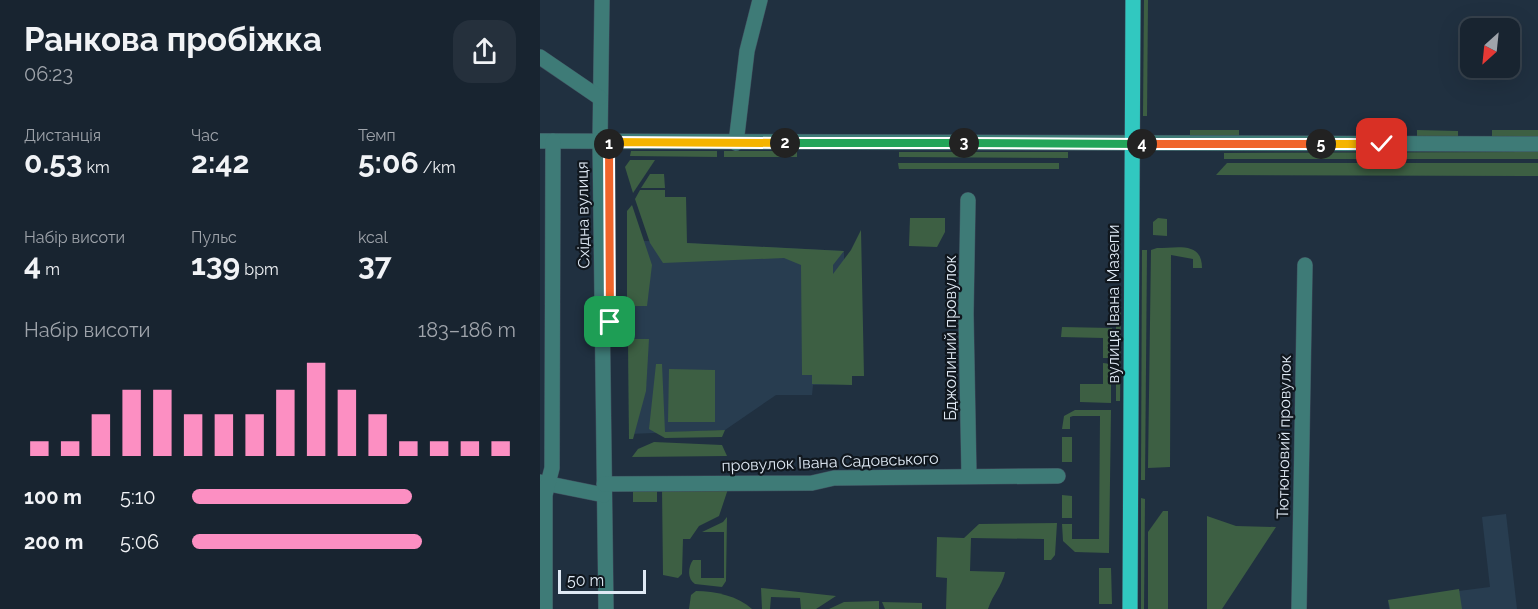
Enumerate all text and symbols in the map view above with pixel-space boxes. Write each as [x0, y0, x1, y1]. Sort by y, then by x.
north arrow [1460, 18, 1520, 78]
map controls [1460, 18, 1520, 78]
text: Ранкова пробіжка [24, 20, 322, 59]
button: share [453, 20, 516, 83]
text: 06:23 [24, 62, 73, 86]
pin [1356, 118, 1407, 169]
text: Дистанція [24, 126, 101, 145]
text: Час [191, 126, 219, 145]
text: Темп [358, 126, 396, 145]
icon: check [1365, 127, 1398, 160]
pin: 2 [770, 128, 800, 158]
pin: 3 [949, 128, 979, 158]
pin: 1 [594, 129, 624, 159]
pin: 4 [1127, 129, 1157, 159]
pin: 5 [1306, 129, 1336, 159]
text: 2 [780, 133, 790, 152]
text: 3 [960, 133, 968, 152]
text: 1 [605, 134, 613, 153]
text: 4 [1137, 134, 1147, 153]
text: 5 [1317, 134, 1325, 153]
text: 0.53 [24, 145, 83, 180]
text: 2:42 [191, 145, 249, 180]
text: 5:06 [358, 145, 419, 180]
text: km [83, 158, 110, 177]
text: /km [419, 158, 456, 177]
street label: Східна вулиця [573, 161, 593, 269]
street label: вулиця Івана Мазепи [1104, 225, 1123, 383]
text: Набір висоти [24, 228, 125, 247]
text: Пульс [191, 228, 237, 247]
text: kcal [358, 228, 388, 247]
text: 4 [24, 247, 41, 282]
text: 139 [191, 247, 240, 282]
text: 37 [358, 247, 392, 282]
street label: Бджолиний провулок [941, 255, 960, 421]
text: m [41, 260, 60, 279]
text: bpm [240, 260, 279, 279]
pin [584, 296, 635, 347]
icon: arrive [593, 305, 626, 338]
text: Набір висоти [24, 318, 150, 342]
text: 183–186 m [418, 318, 516, 342]
street label: Тютюновий провулок [1273, 355, 1295, 519]
street label: провулок Івана Садовського [721, 449, 939, 475]
text: 100 m [24, 485, 82, 509]
text: 5:10 [120, 485, 155, 509]
text: 200 m [24, 530, 83, 554]
text: 5:06 [120, 530, 159, 554]
scale bar [558, 567, 646, 594]
text: 50 m [567, 571, 604, 590]

